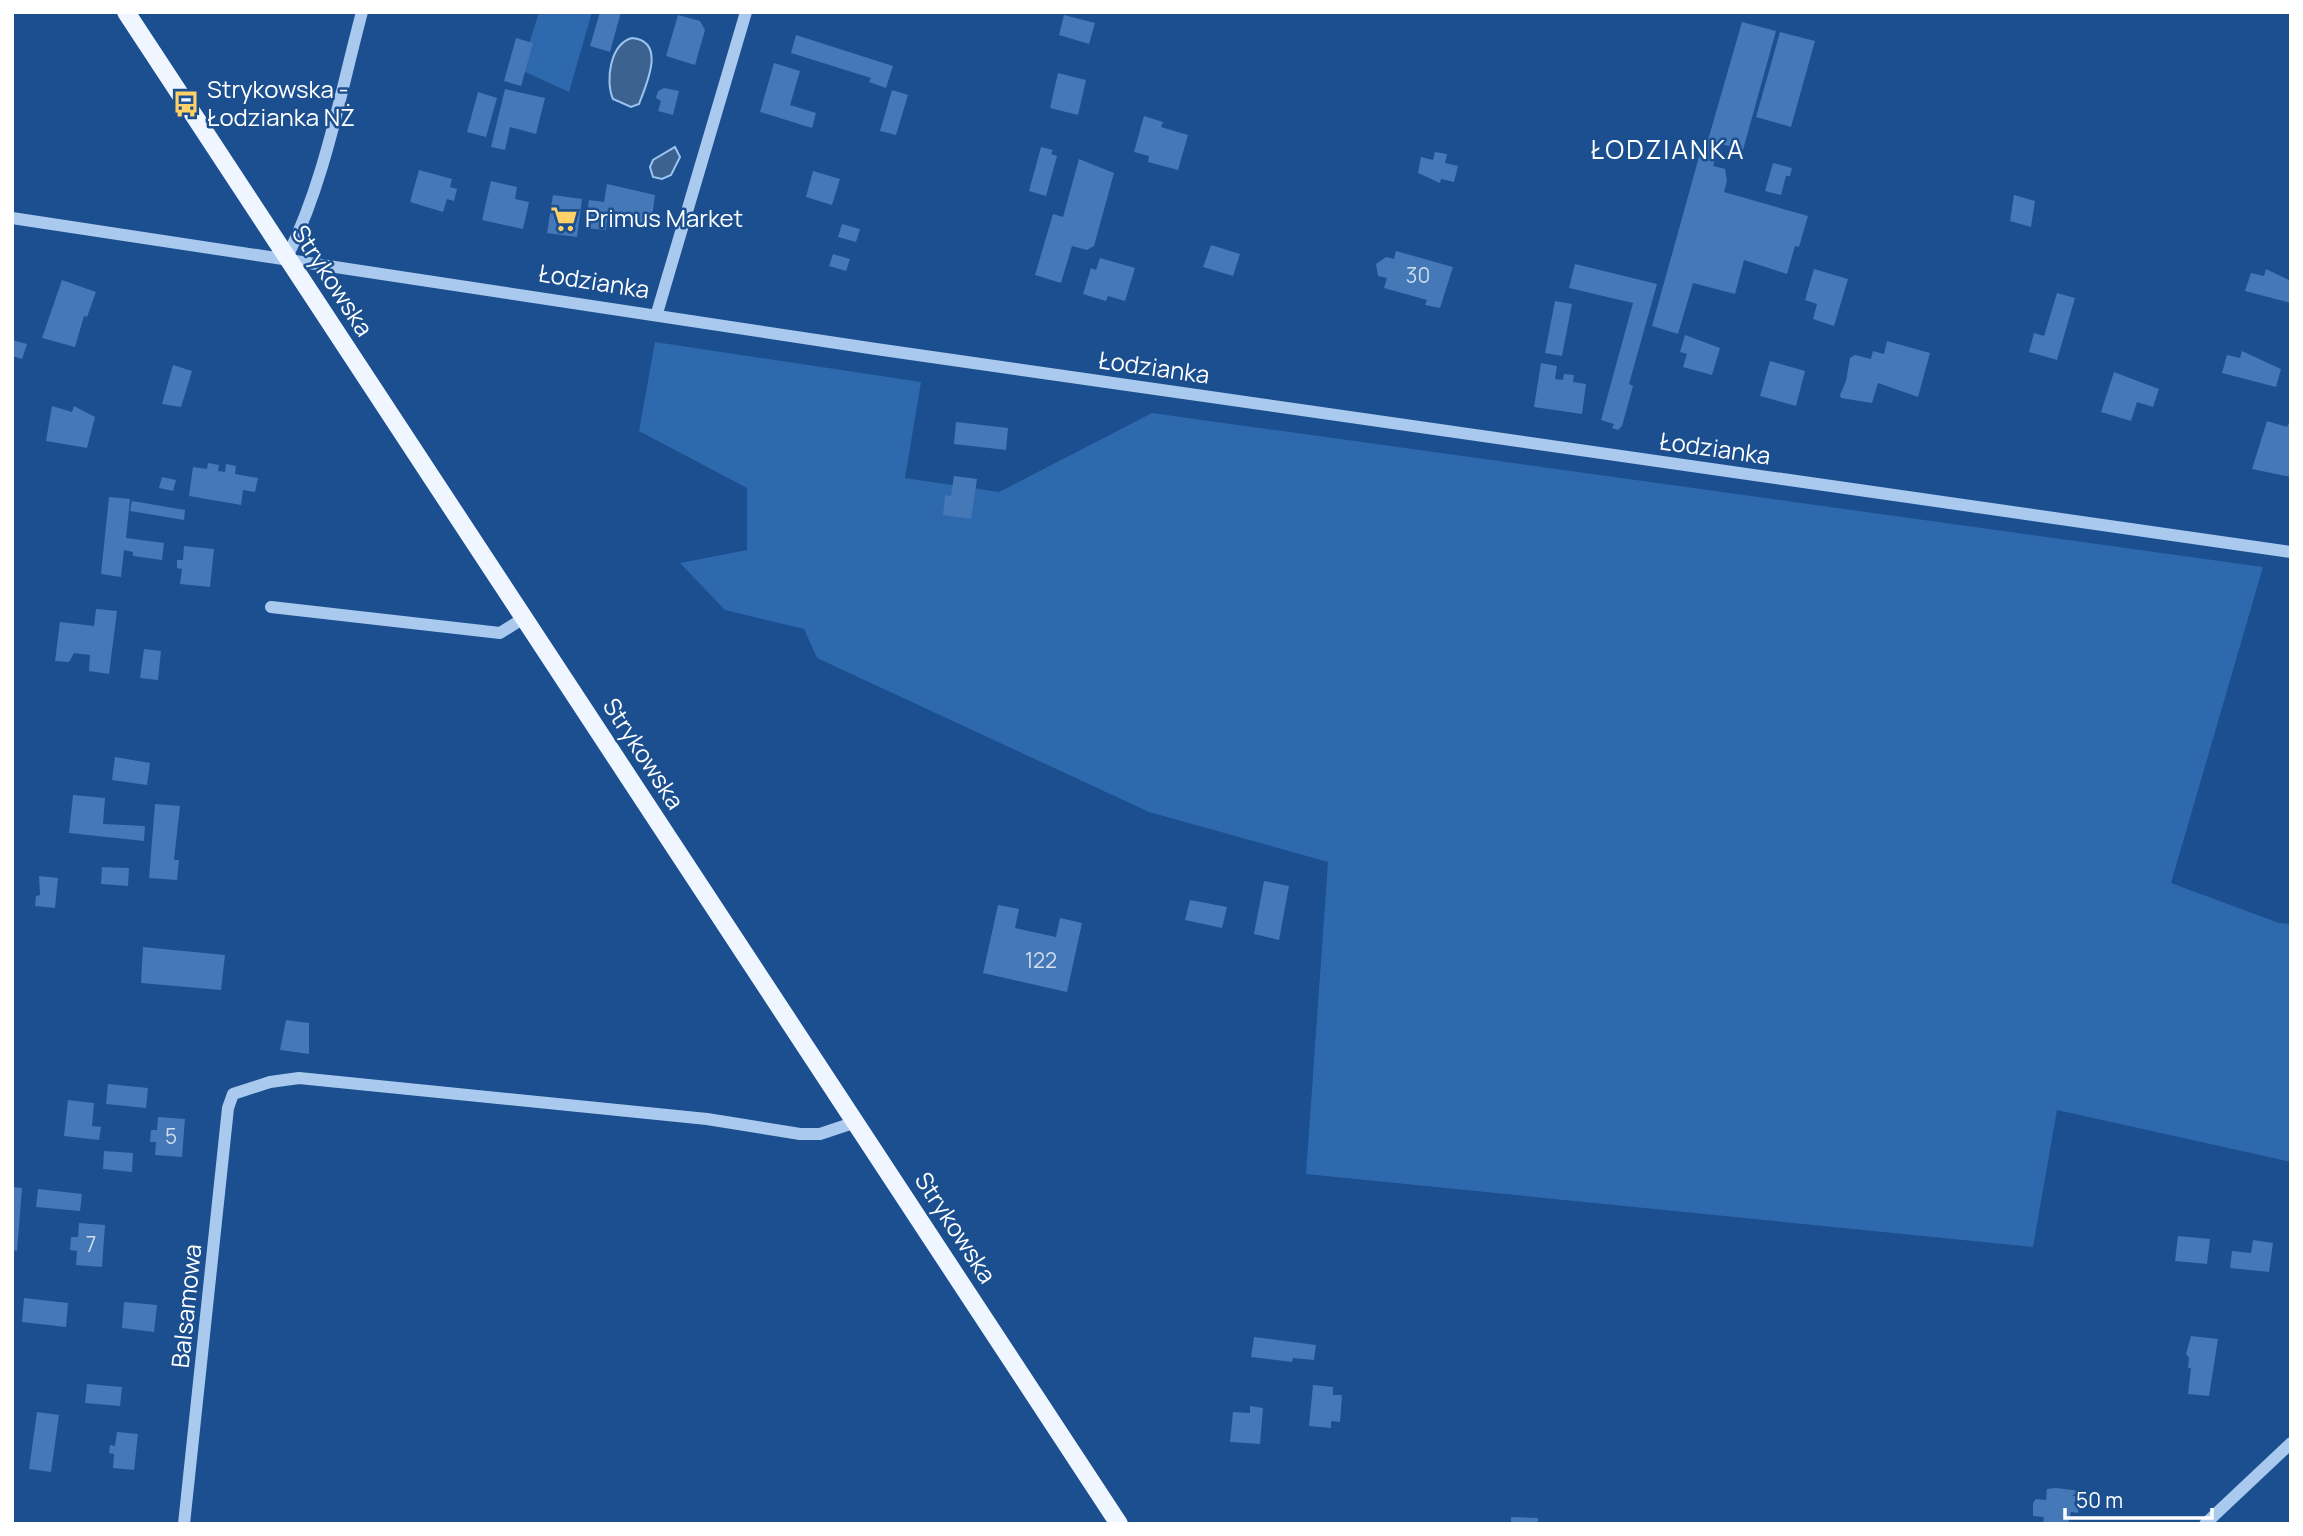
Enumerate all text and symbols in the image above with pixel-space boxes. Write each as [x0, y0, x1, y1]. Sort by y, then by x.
place label: Strykowska - Łodzianka NŻ [207, 72, 355, 133]
bus stop icon: Strykowska - Łodzianka NŻ [171, 89, 201, 119]
district label: ŁODZIANKA [1590, 131, 1746, 167]
place label: Primus Market [585, 201, 743, 234]
supermarket icon: Primus Market [549, 204, 579, 234]
street label: Strykowska [285, 218, 382, 342]
street label: Łodzianka [536, 255, 652, 306]
house number: 30 [1406, 261, 1430, 289]
street label: Łodzianka [1096, 342, 1212, 391]
street label: Łodzianka [1657, 423, 1773, 472]
street label: Strykowska [596, 691, 693, 815]
house number: 122 [1025, 946, 1057, 974]
house number: 5 [165, 1122, 177, 1150]
street label: Strykowska [908, 1165, 1005, 1289]
house number: 7 [86, 1230, 96, 1258]
street label: Balsamowa [163, 1242, 208, 1370]
scale bar [2065, 1476, 2212, 1520]
text: 50 m [2076, 1486, 2123, 1514]

